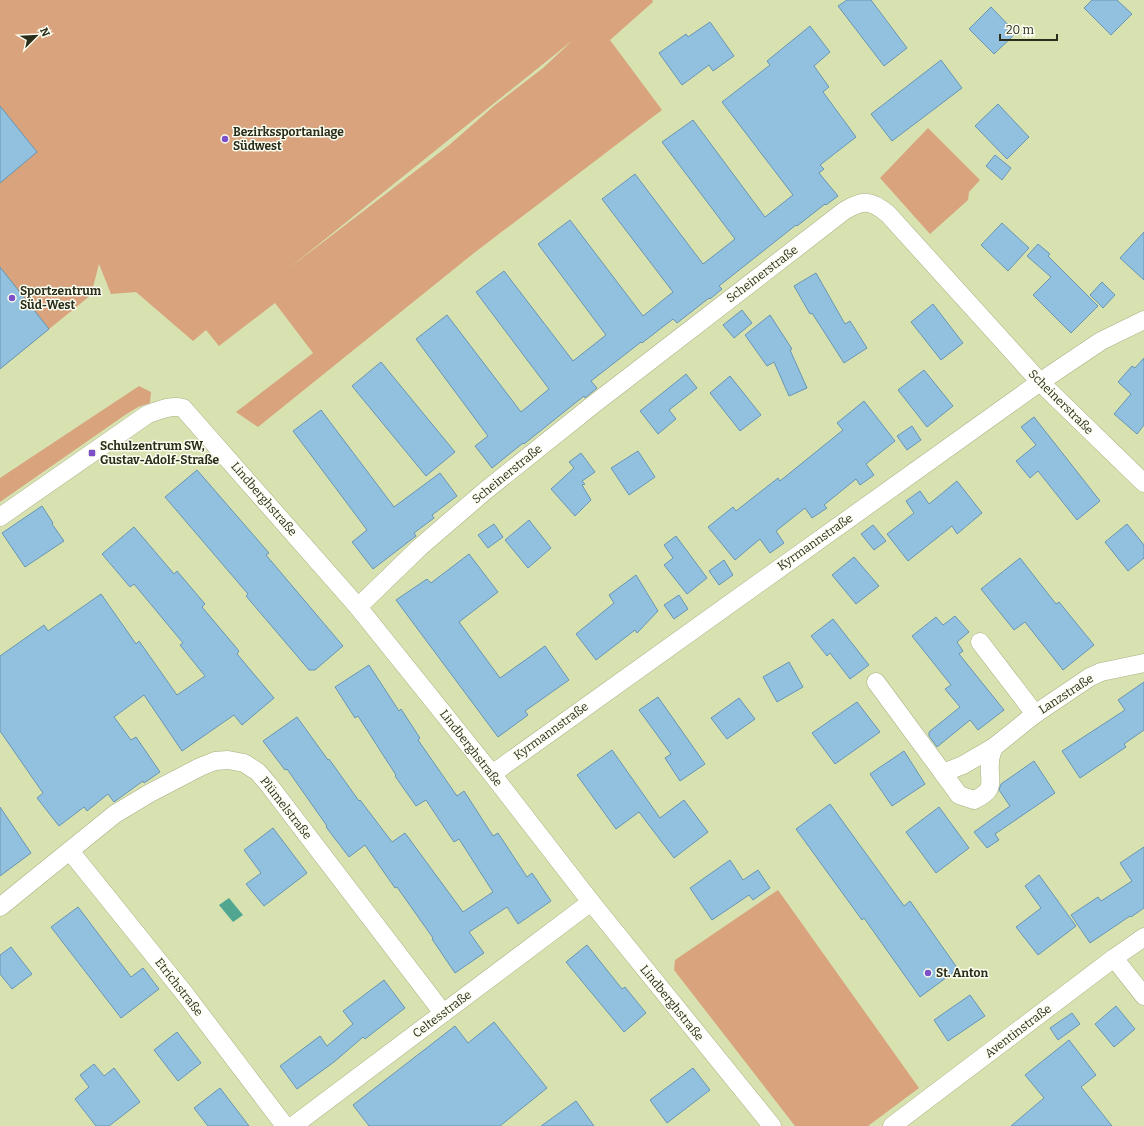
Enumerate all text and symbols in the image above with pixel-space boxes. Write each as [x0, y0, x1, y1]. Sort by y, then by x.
north arrow [16, 16, 56, 56]
scale bar [1000, 16, 1057, 42]
text: 20 m [1006, 23, 1035, 37]
text: N [37, 26, 53, 39]
place label: Bezirkssportanlage Südwest [233, 125, 344, 153]
marker: Bezirkssportanlage Südwest [220, 134, 230, 144]
street label: Scheinerstraße [724, 243, 800, 305]
place label: Sportzentrum Süd-West [20, 284, 102, 312]
marker: Sportzentrum Süd-West [7, 293, 17, 303]
street label: Scheinerstraße [1026, 367, 1096, 437]
place label: Schulzentrum SW, Gustav-Adolf-Straße [100, 439, 220, 467]
street label: Scheinerstraße [469, 442, 545, 506]
marker: Schulzentrum SW, Gustav-Adolf-Straße [87, 448, 97, 458]
street label: Lindberghstraße [228, 459, 300, 539]
street label: Kyrmannstraße [775, 511, 855, 573]
street label: Lanzstraße [1036, 671, 1096, 717]
street label: Kyrmannstraße [511, 699, 591, 763]
street label: Lindberghstraße [437, 707, 505, 789]
street label: Plümelstraße [257, 774, 315, 842]
street label: Etrichstraße [152, 955, 206, 1019]
street label: Lindberghstraße [637, 962, 707, 1044]
place label: St. Anton [936, 966, 988, 980]
marker: St. Anton [923, 968, 933, 978]
street label: Celtesstraße [410, 987, 474, 1041]
street label: Aventinstraße [982, 1001, 1054, 1061]

